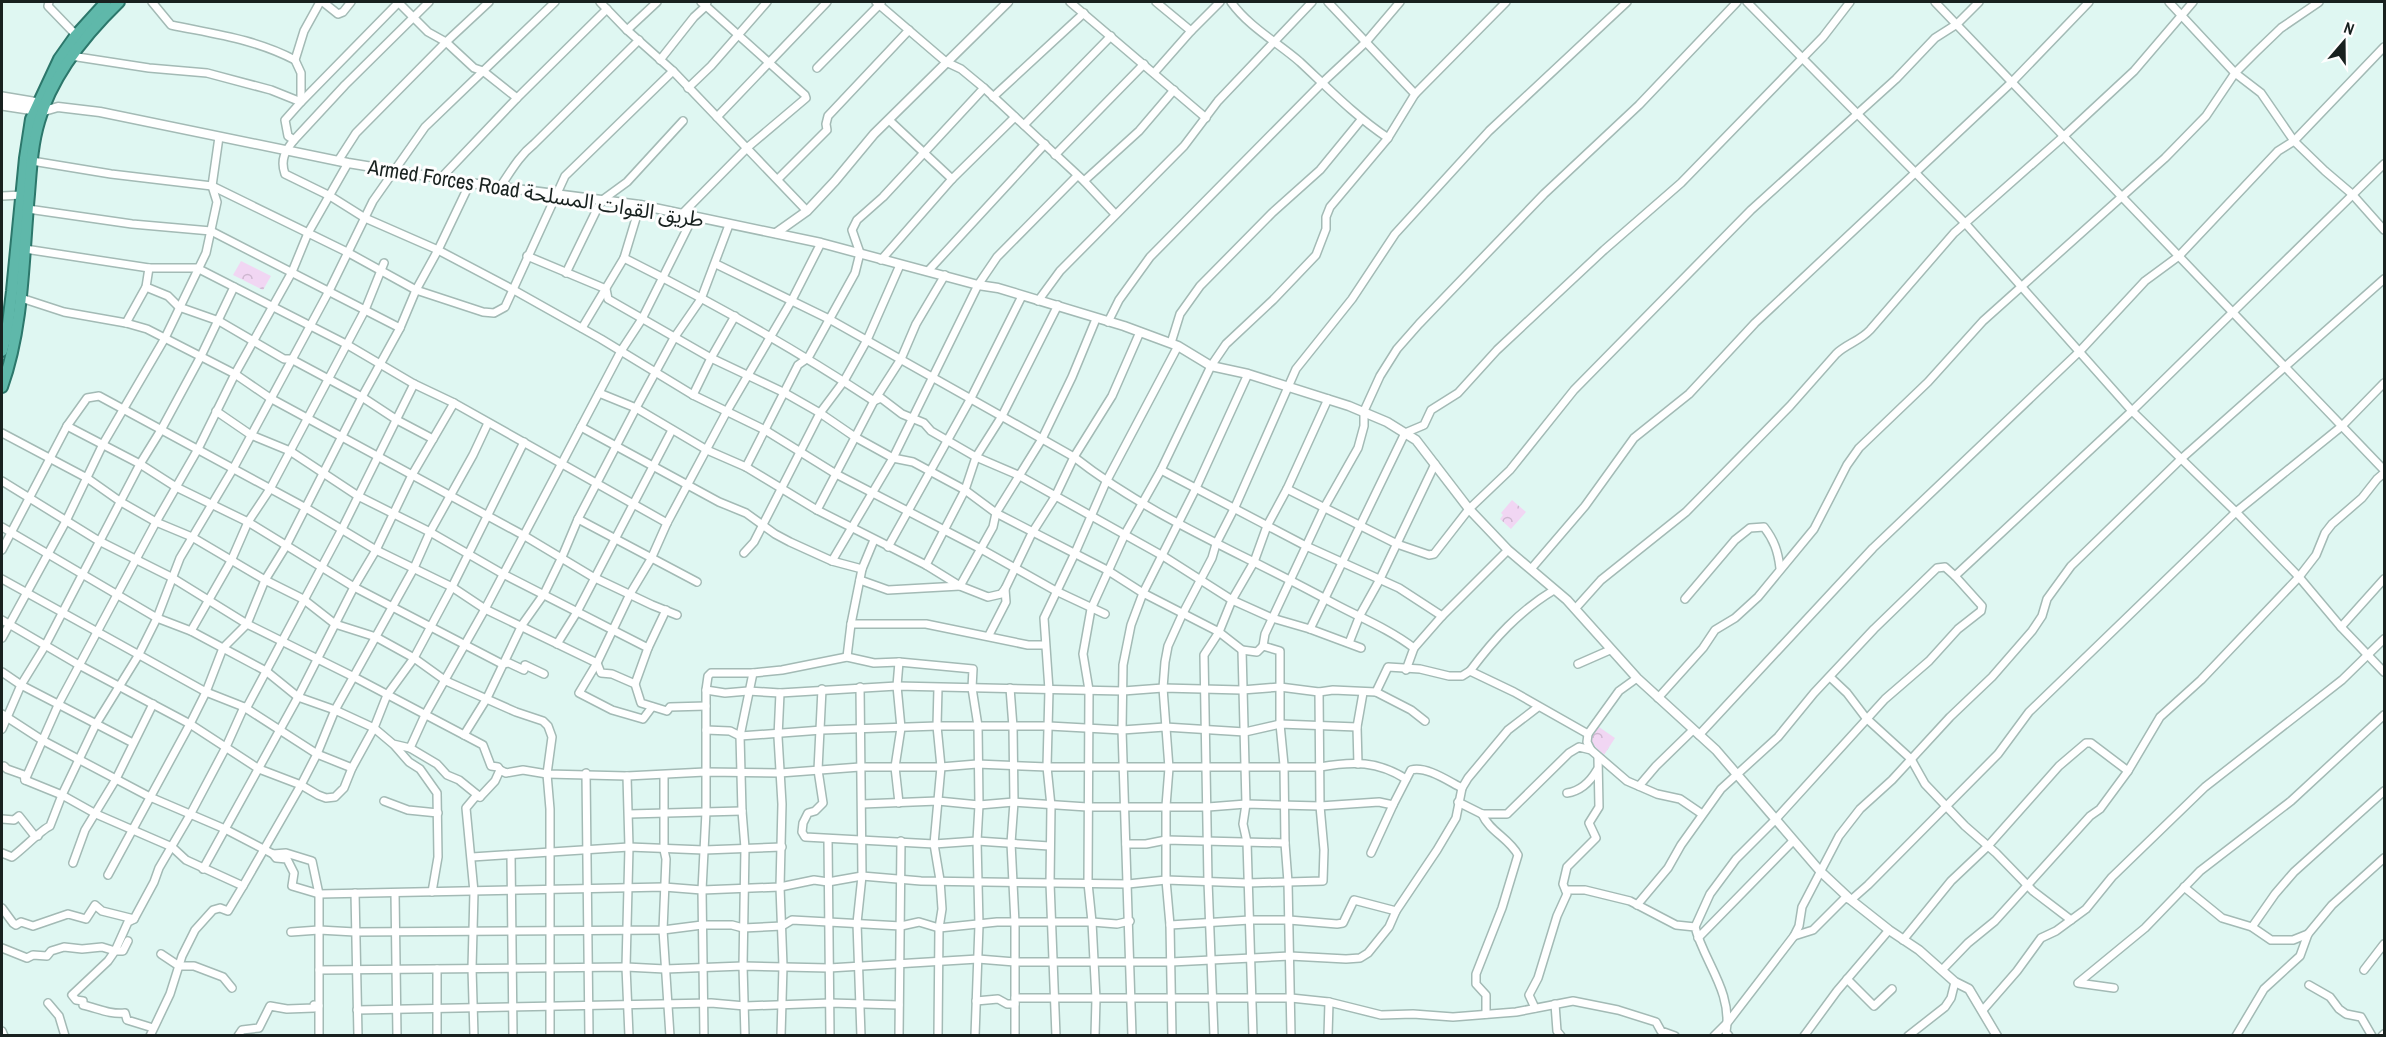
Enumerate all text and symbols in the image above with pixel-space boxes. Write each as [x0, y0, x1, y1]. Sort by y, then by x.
north arrow [2314, 12, 2374, 72]
text: N [2341, 16, 2357, 40]
street label: Armed Forces Road طريق القوات المسلحة [365, 152, 706, 234]

